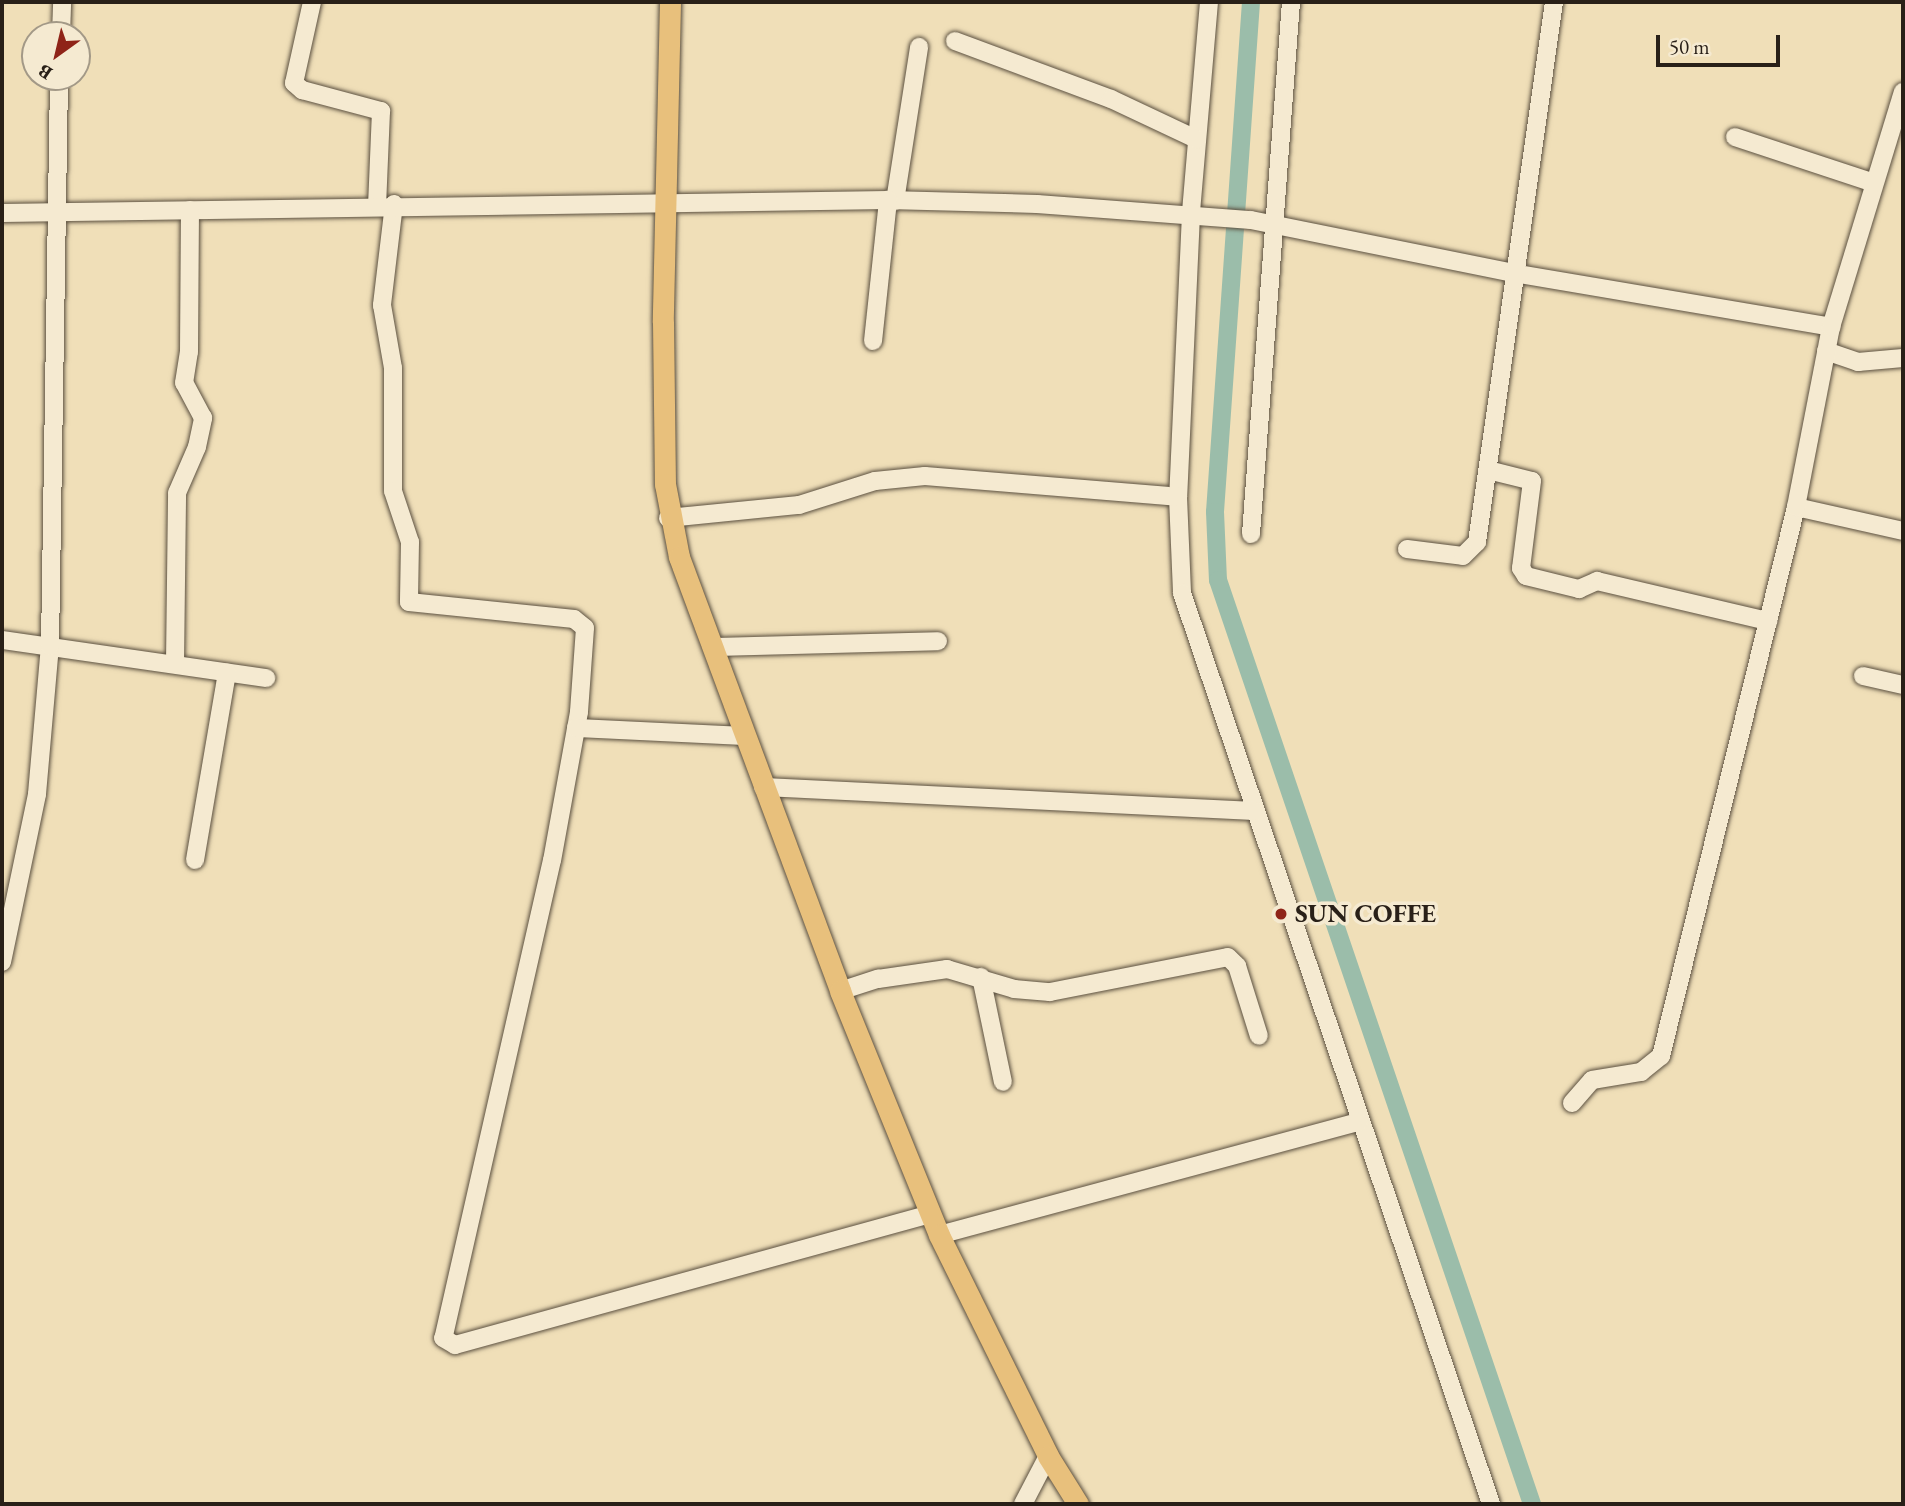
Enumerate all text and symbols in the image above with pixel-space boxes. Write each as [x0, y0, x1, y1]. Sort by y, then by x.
north arrow [21, 21, 91, 91]
scale bar [1660, 21, 1784, 65]
text: 50 m [1669, 33, 1710, 60]
text: B [33, 58, 57, 86]
place label: SUN COFFE [1295, 898, 1436, 930]
marker: SUN COFFE [1273, 906, 1289, 922]

